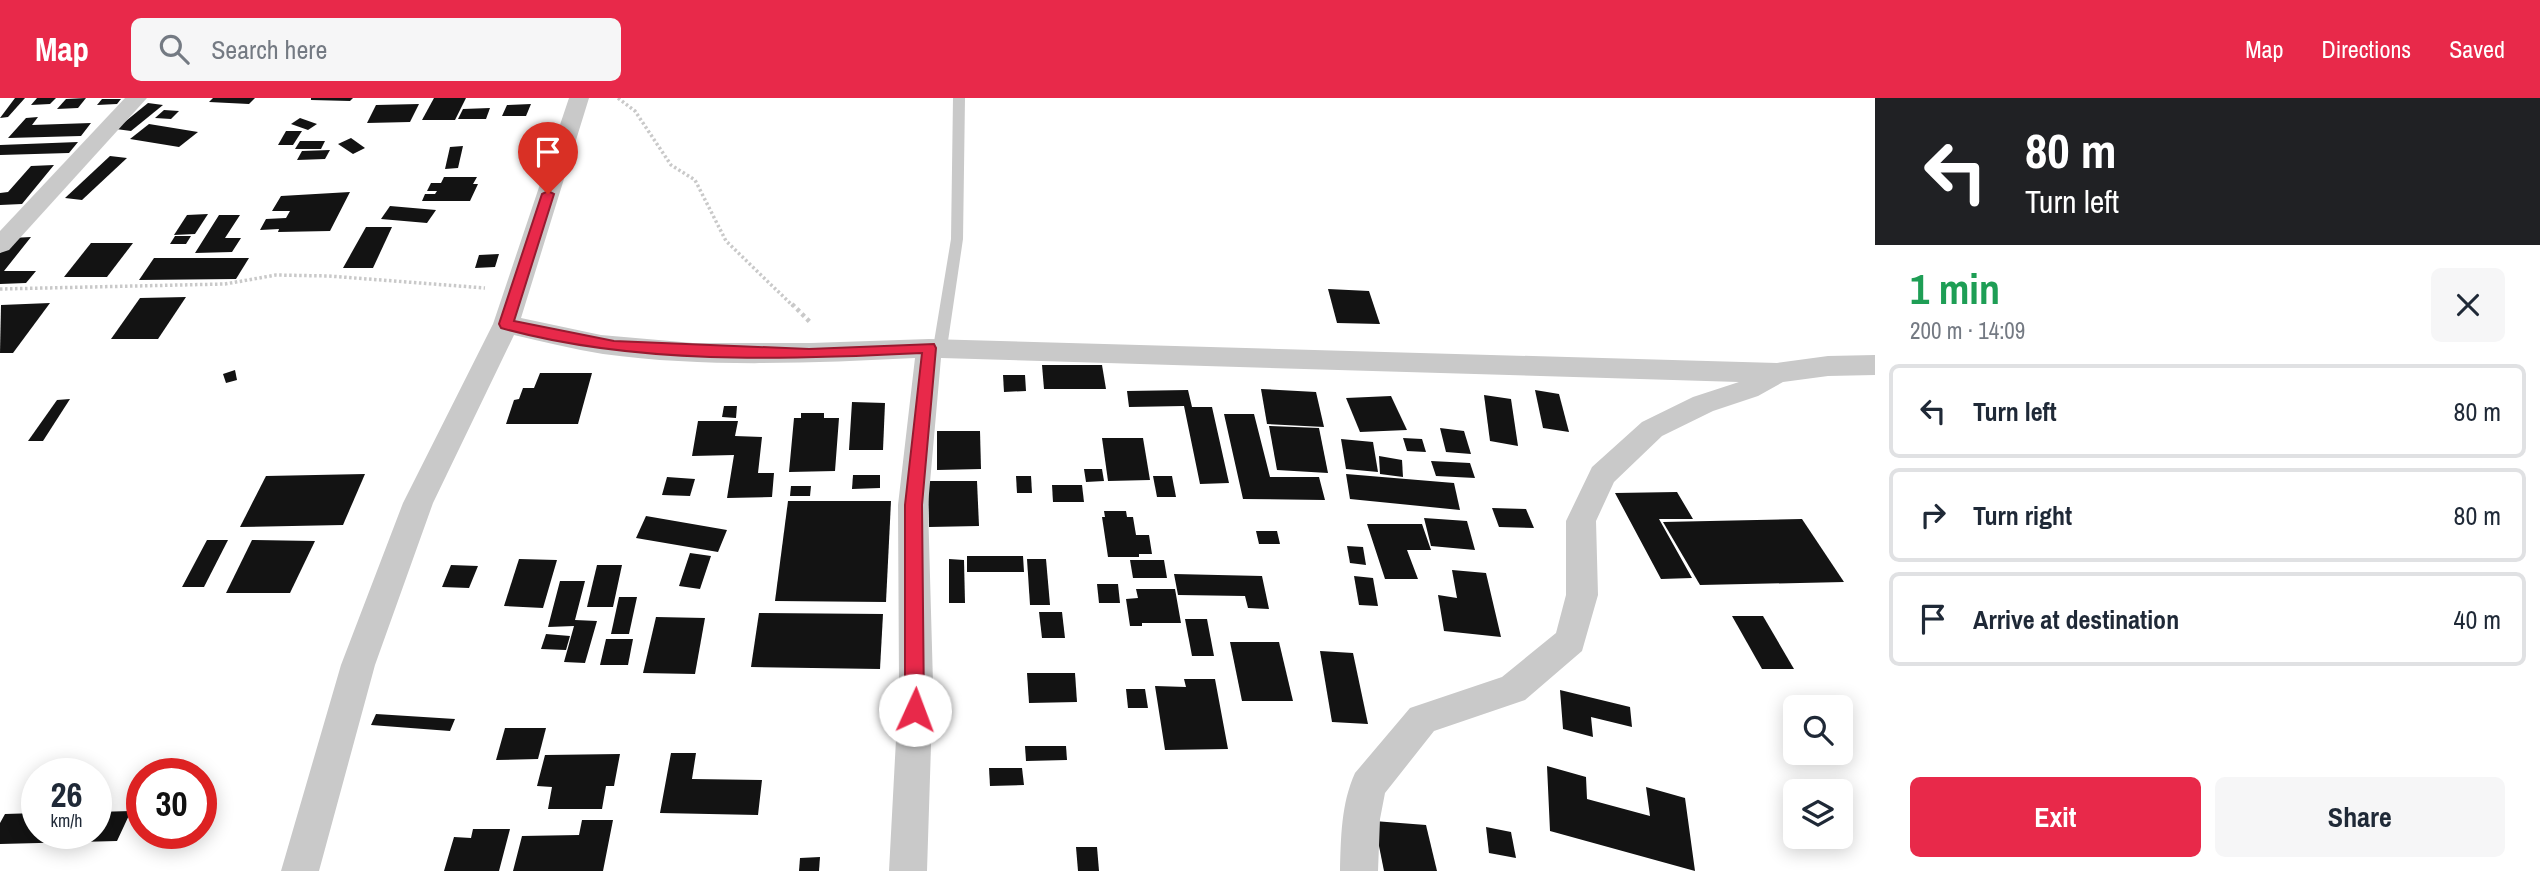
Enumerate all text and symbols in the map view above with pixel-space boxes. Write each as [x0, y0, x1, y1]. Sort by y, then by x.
search box [131, 18, 621, 81]
text: Map [35, 27, 89, 71]
icon: search [155, 30, 193, 68]
text: Search here [211, 32, 327, 67]
text: Map [2245, 33, 2283, 65]
text: Directions [2321, 33, 2411, 65]
text: Saved [2449, 33, 2505, 65]
text: 80 m [2025, 117, 2117, 183]
pin [518, 122, 578, 194]
icon: left [1910, 126, 2001, 217]
icon: arrive [529, 133, 567, 171]
text: Turn left [2025, 180, 2119, 223]
text: 1 min [1910, 261, 2000, 317]
button: close [2431, 268, 2505, 342]
text: 200 m · 14:09 [1910, 315, 2025, 346]
icon: left [1914, 392, 1952, 430]
text: Turn left [1973, 394, 2057, 429]
text: 80 m [2454, 394, 2501, 429]
icon: right [1914, 496, 1952, 534]
text: Turn right [1973, 498, 2072, 533]
text: 80 m [2454, 498, 2501, 533]
icon: arrive [1914, 600, 1952, 638]
text: Arrive at destination [1973, 602, 2179, 637]
text: 40 m [2454, 602, 2501, 637]
position arrow [878, 673, 952, 747]
map controls [1783, 695, 1853, 849]
button: search [1783, 695, 1853, 765]
speed limit sign: 30 [126, 758, 217, 849]
text: 26 [51, 771, 82, 818]
button: Exit [1910, 777, 2201, 857]
button: Share [2215, 777, 2505, 857]
button: layers [1783, 779, 1853, 849]
text: km/h [51, 808, 83, 833]

